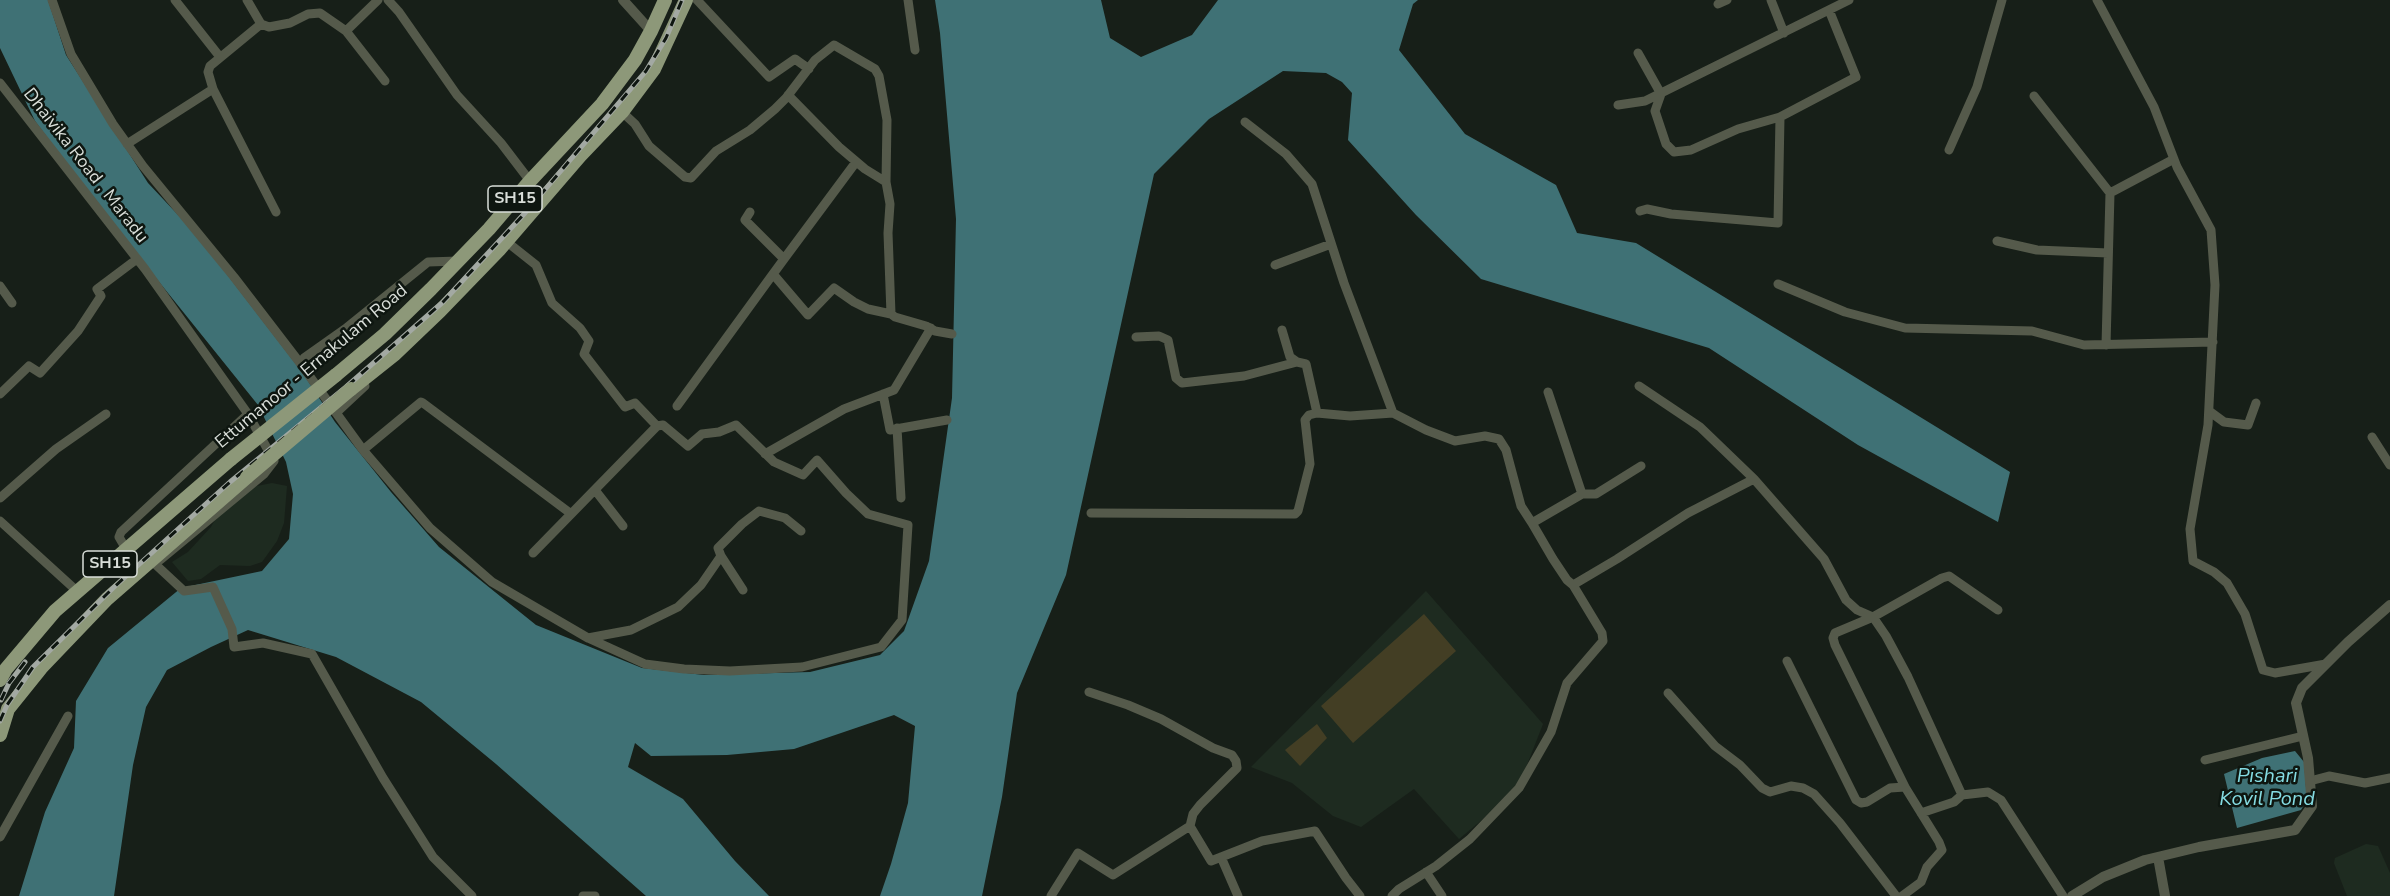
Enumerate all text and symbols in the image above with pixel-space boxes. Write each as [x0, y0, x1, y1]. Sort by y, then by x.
street label: Dhaivika Road , Maradu [18, 84, 152, 248]
road number: SH15 [488, 186, 542, 212]
street label: Ettumanoor - Ernakulam Road [212, 280, 412, 454]
road number: SH15 [83, 551, 137, 577]
water label: Pishari Kovil Pond [2219, 765, 2315, 812]

